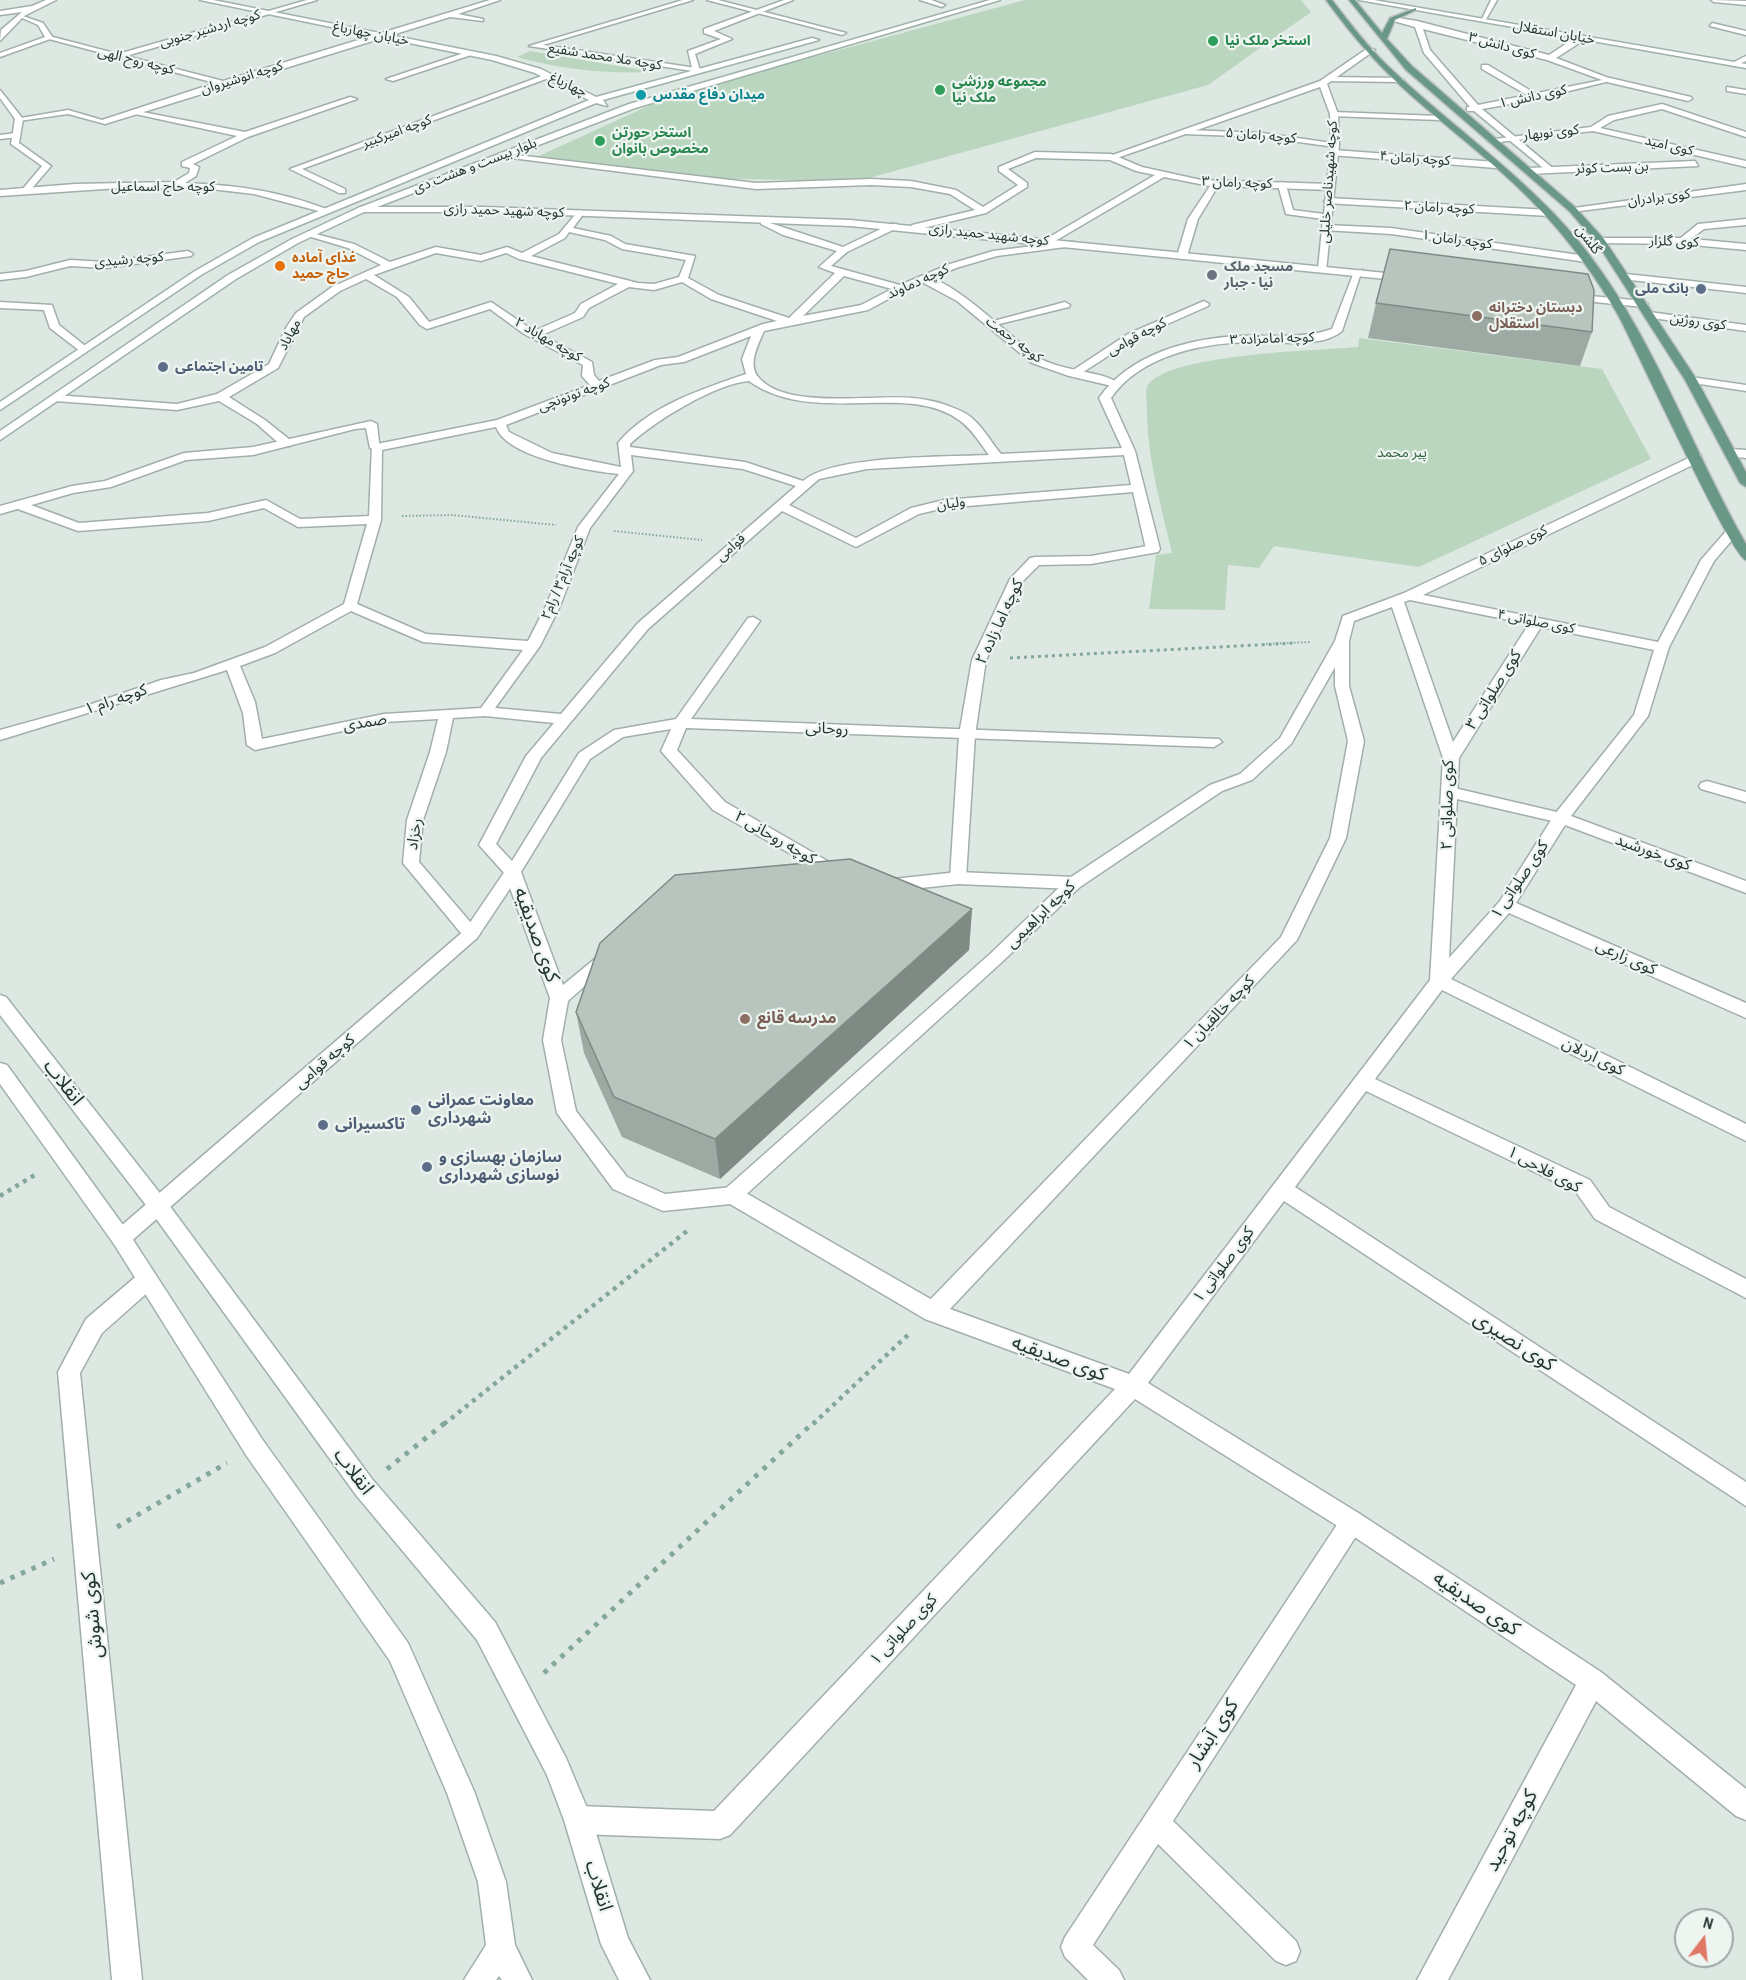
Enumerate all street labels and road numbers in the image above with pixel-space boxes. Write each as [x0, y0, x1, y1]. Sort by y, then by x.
street label: کوچه اردشیر جنوبی [158, 7, 262, 51]
street label: خیابان چهارباغ [331, 18, 411, 50]
street label: خیابان استقلال [1512, 18, 1596, 48]
street label: کوی دانش ۳ [1467, 29, 1537, 63]
street label: کوچه ملا محمد شفیع [547, 40, 663, 74]
street label: کوچه روح الهی [96, 43, 176, 79]
street label: کوچه انوشیروان [199, 58, 285, 98]
street label: چهارباغ [547, 69, 589, 101]
street label: کوی دانش ۱ [1498, 82, 1568, 112]
street label: کوچه امیرکبیر [360, 112, 434, 152]
street label: کوچه شهیدناصر خلیلی [1316, 120, 1342, 244]
street label: کوی نوبهار [1522, 122, 1580, 144]
street label: کوچه رامان ۵ [1225, 125, 1297, 147]
street label: کوی امید [1643, 132, 1695, 160]
street label: بلوار بیست و هشت دی [411, 135, 539, 197]
street label: کوچه رامان ۴ [1379, 148, 1451, 170]
street label: بن بست کوثر [1575, 158, 1649, 178]
street label: کوچه رامان ۳ [1201, 173, 1273, 193]
street label: کوچه حاج اسماعیل [111, 179, 215, 195]
street label: کوی برادران [1627, 186, 1691, 210]
street label: کوچه رامان ۲ [1403, 198, 1475, 218]
street label: کوچه شهید حمید رازی [443, 200, 565, 222]
street label: کوچه شهید حمید رازی [928, 220, 1050, 250]
street label: گلشن [1572, 222, 1604, 258]
street label: کوچه رامان ۱ [1421, 227, 1493, 253]
street label: کوی گلزار [1649, 233, 1699, 251]
street label: کوچه رشیدی [94, 249, 164, 271]
street label: کوچه دماوند [884, 261, 952, 303]
street label: کوی روژین [1669, 310, 1727, 334]
street label: کوچه رحمت [982, 313, 1046, 367]
street label: کوچه مهاباد ۲ [511, 314, 585, 366]
street label: کوچه قوامی [1105, 314, 1169, 360]
street label: مهاباد [275, 316, 305, 354]
street label: کوچه امامزاده ۳ [1229, 329, 1315, 349]
street label: کوچه توتونچی [536, 374, 612, 416]
street label: ولیان [936, 494, 966, 514]
street label: کوی صلوای ۵ [1476, 522, 1550, 570]
street label: قوامی [713, 530, 749, 566]
street label: کوچه آرام۳ / رام۲ [538, 534, 588, 622]
street label: کوچه اما زاده ۲ [972, 576, 1028, 668]
street label: کوی صلواتی ۴ [1496, 606, 1576, 638]
street label: کوی صلواتی ۳ [1462, 647, 1526, 733]
street label: کوچه رام ۱ [82, 680, 150, 720]
street label: صمدی [341, 710, 389, 736]
street label: روحانی [805, 718, 849, 740]
street label: کوی صلواتی ۲ [1438, 760, 1458, 850]
street label: کوچه روحانی ۲ [731, 807, 819, 869]
street label: رخزاد [403, 817, 427, 851]
street label: کوی خورشید [1612, 830, 1694, 876]
street label: کوی صلواتی ۱ [1487, 837, 1553, 923]
street label: کوچه ابراهیمی [1002, 877, 1080, 953]
street label: کوی صدیقیه [508, 884, 564, 986]
street label: کوی زارعی [1593, 936, 1659, 980]
street label: کوچه خالقیان ۱ [1179, 972, 1259, 1054]
street label: کوچه قوامی [291, 1031, 359, 1093]
street label: کوی اردلان [1559, 1034, 1627, 1080]
street label: انقلاب [38, 1055, 88, 1111]
street label: کوی فلاحی ۱ [1504, 1143, 1584, 1197]
street label: کوی صلواتی ۱ [1189, 1223, 1259, 1307]
street label: کوی نصیری [1469, 1307, 1559, 1377]
street label: کوی صدیقیه [1008, 1331, 1110, 1387]
street label: انقلاب [328, 1444, 378, 1500]
street label: کوی صدیقیه [1428, 1566, 1524, 1642]
street label: کوی شوش [77, 1571, 109, 1659]
street label: کوی صلواتی ۱ [866, 1591, 942, 1669]
street label: کوی آبشار [1182, 1695, 1244, 1773]
street label: کوچه توحید [1481, 1786, 1543, 1876]
street label: انقلاب [579, 1858, 617, 1914]

